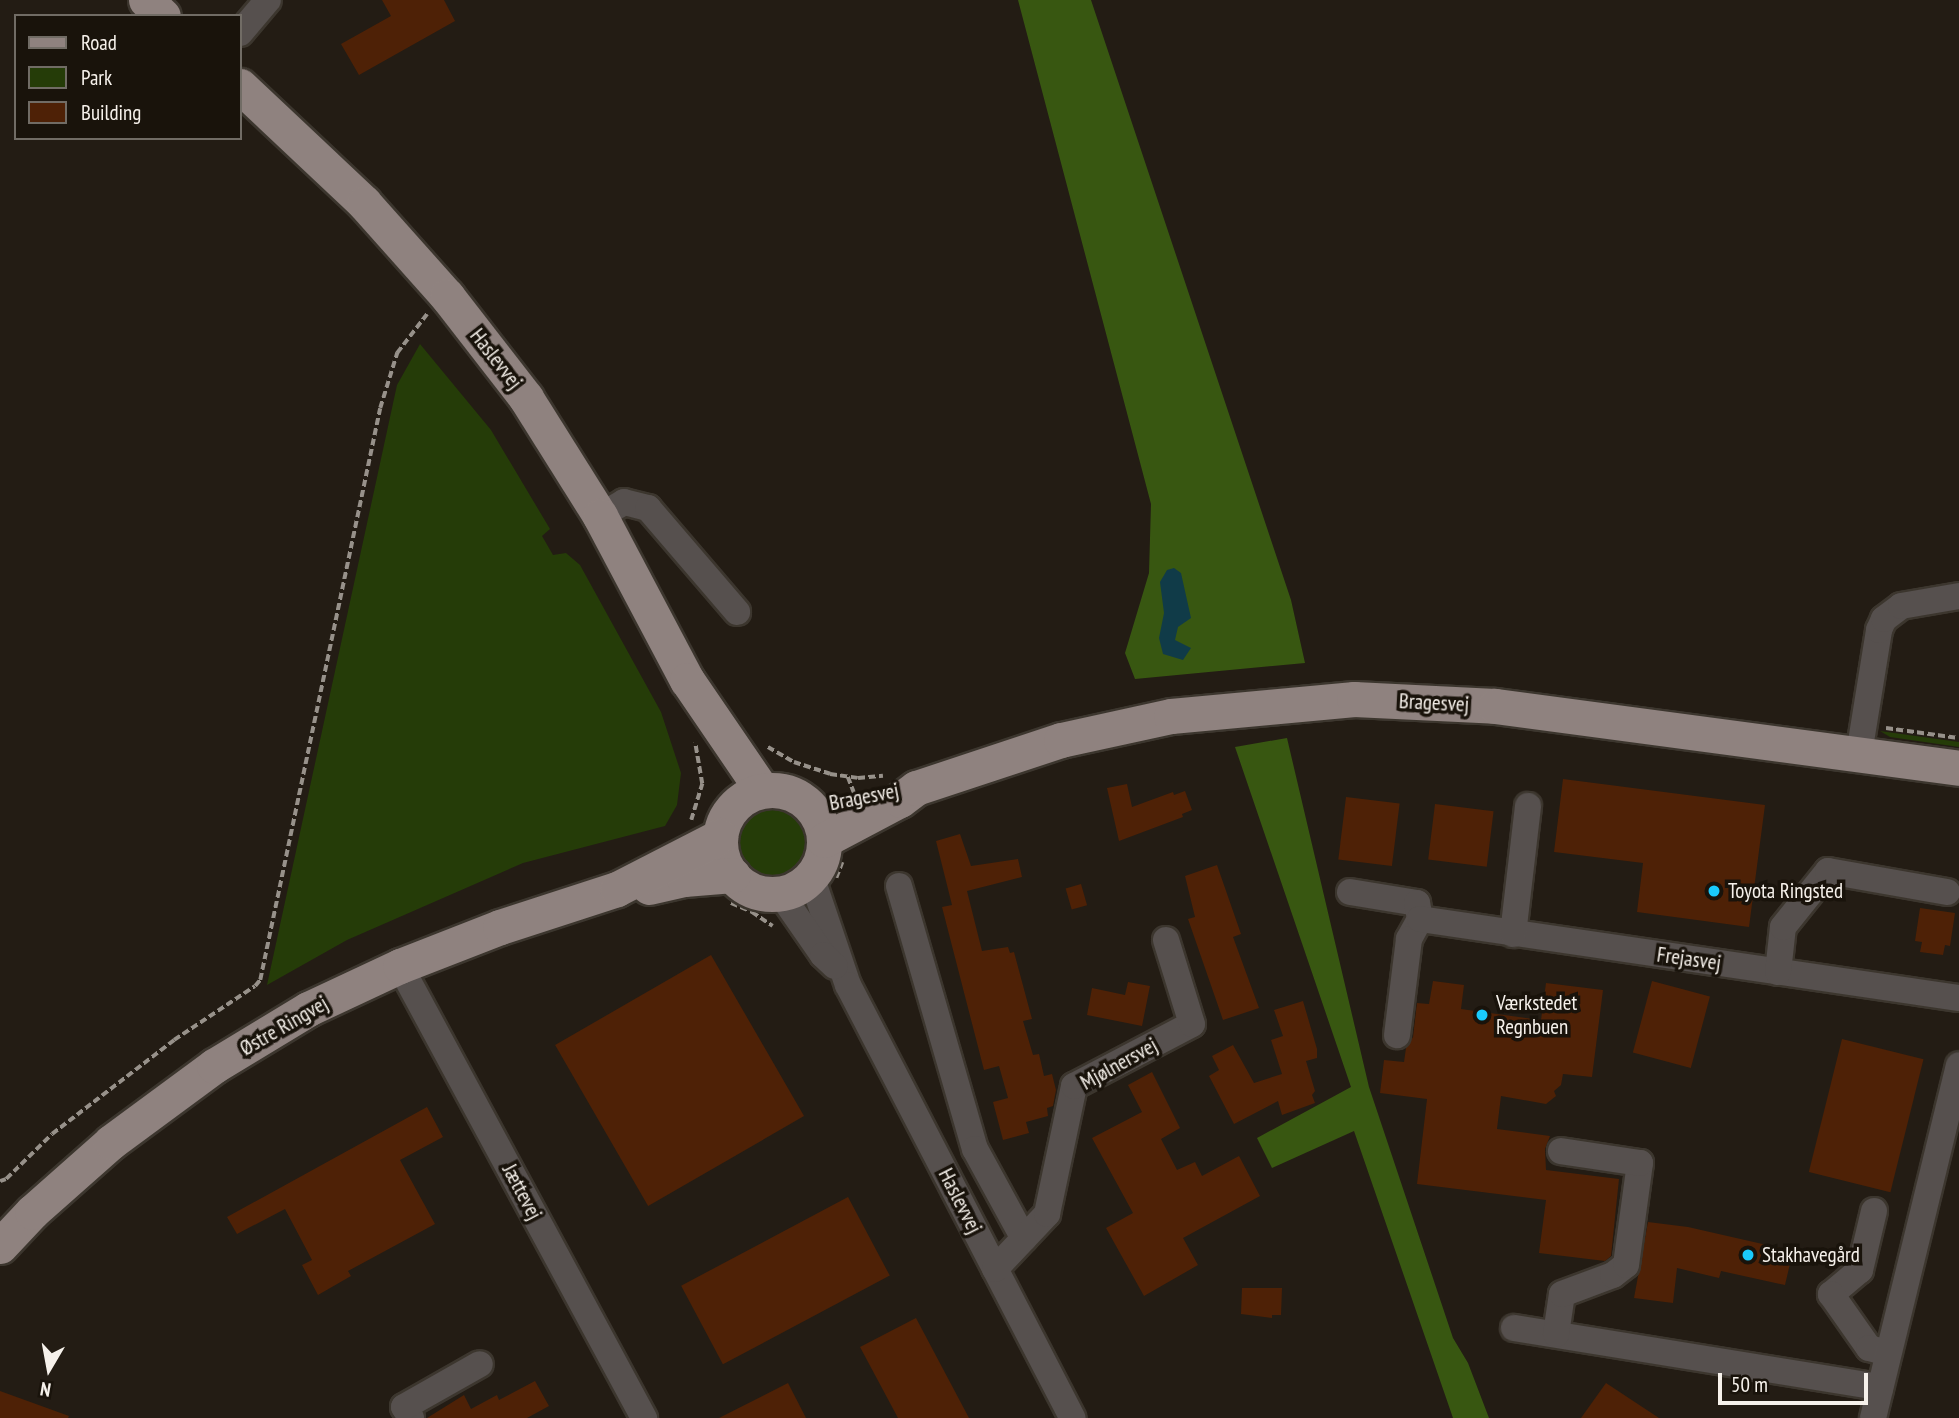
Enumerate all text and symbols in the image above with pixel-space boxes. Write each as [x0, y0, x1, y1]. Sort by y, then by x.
legend [14, 14, 242, 140]
text: Road [81, 29, 117, 56]
text: Park [81, 64, 112, 91]
text: Building [81, 99, 141, 126]
street label: Haslevvej [465, 324, 527, 394]
street label: Bragesvej [1398, 689, 1470, 717]
street label: Bragesvej [827, 778, 901, 816]
place label: Toyota Ringsted [1728, 878, 1843, 904]
marker: Toyota Ringsted [1706, 883, 1722, 899]
street label: Frejasvej [1655, 942, 1723, 976]
place label: Værkstedet Regnbuen [1496, 990, 1577, 1040]
street label: Østre Ringvej [235, 991, 333, 1061]
marker: Værkstedet Regnbuen [1474, 1007, 1490, 1023]
street label: Mjølnersvej [1076, 1033, 1162, 1095]
street label: Jættevej [497, 1160, 547, 1224]
street label: Haslevvej [933, 1164, 987, 1238]
place label: Stakhavegård [1762, 1242, 1860, 1268]
marker: Stakhavegård [1740, 1247, 1756, 1263]
north arrow [14, 1334, 84, 1404]
scale bar [1721, 1358, 1871, 1402]
text: 50 m [1731, 1371, 1768, 1398]
text: N [38, 1377, 52, 1402]

